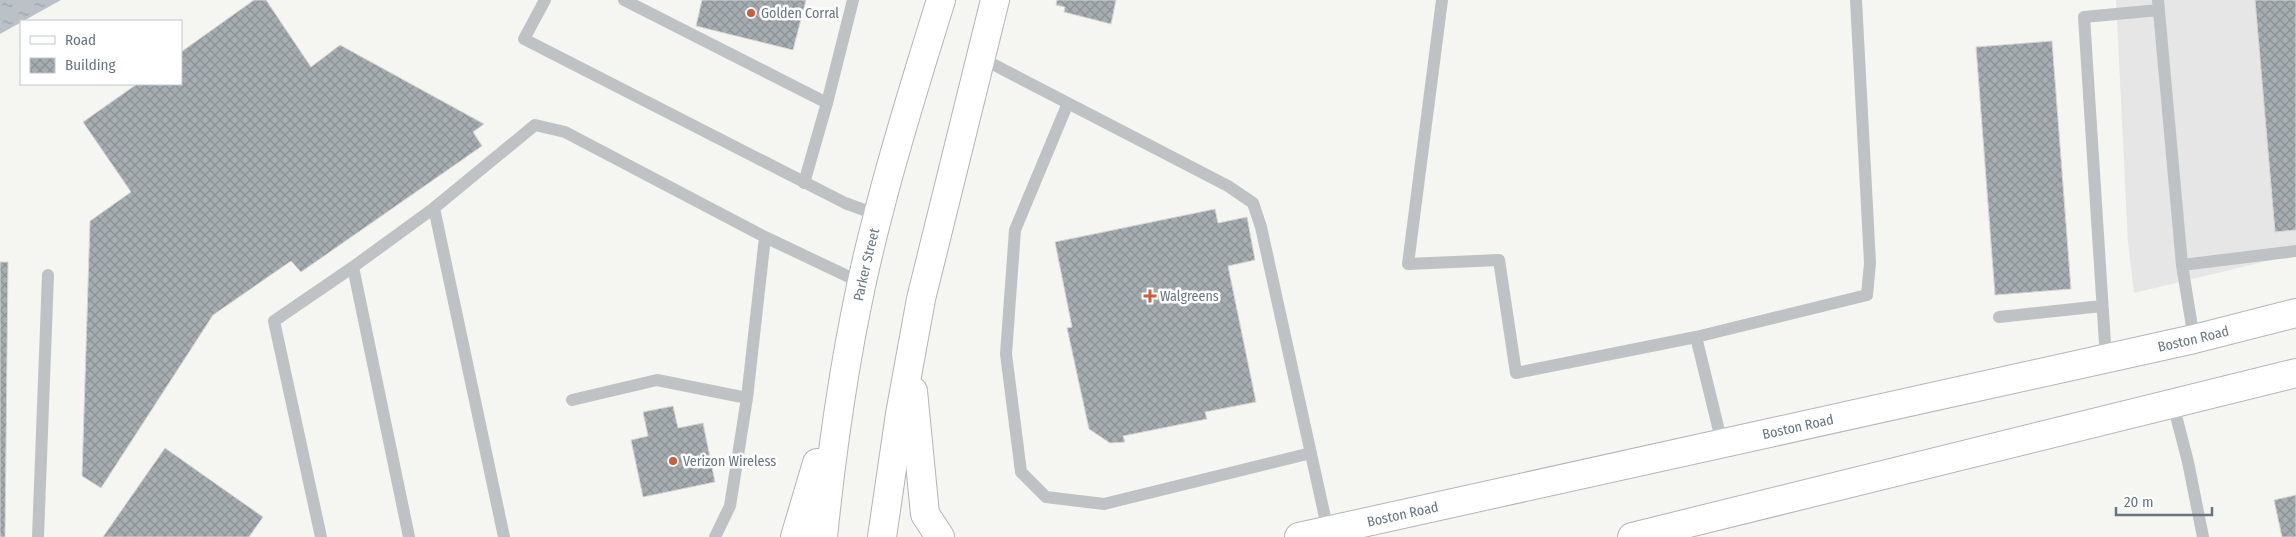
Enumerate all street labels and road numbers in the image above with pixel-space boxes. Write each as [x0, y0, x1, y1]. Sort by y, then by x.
street label: Parker Street [849, 226, 883, 303]
street label: Boston Road [2156, 322, 2231, 355]
street label: Boston Road [1761, 410, 1835, 443]
street label: Boston Road [1365, 498, 1440, 530]

